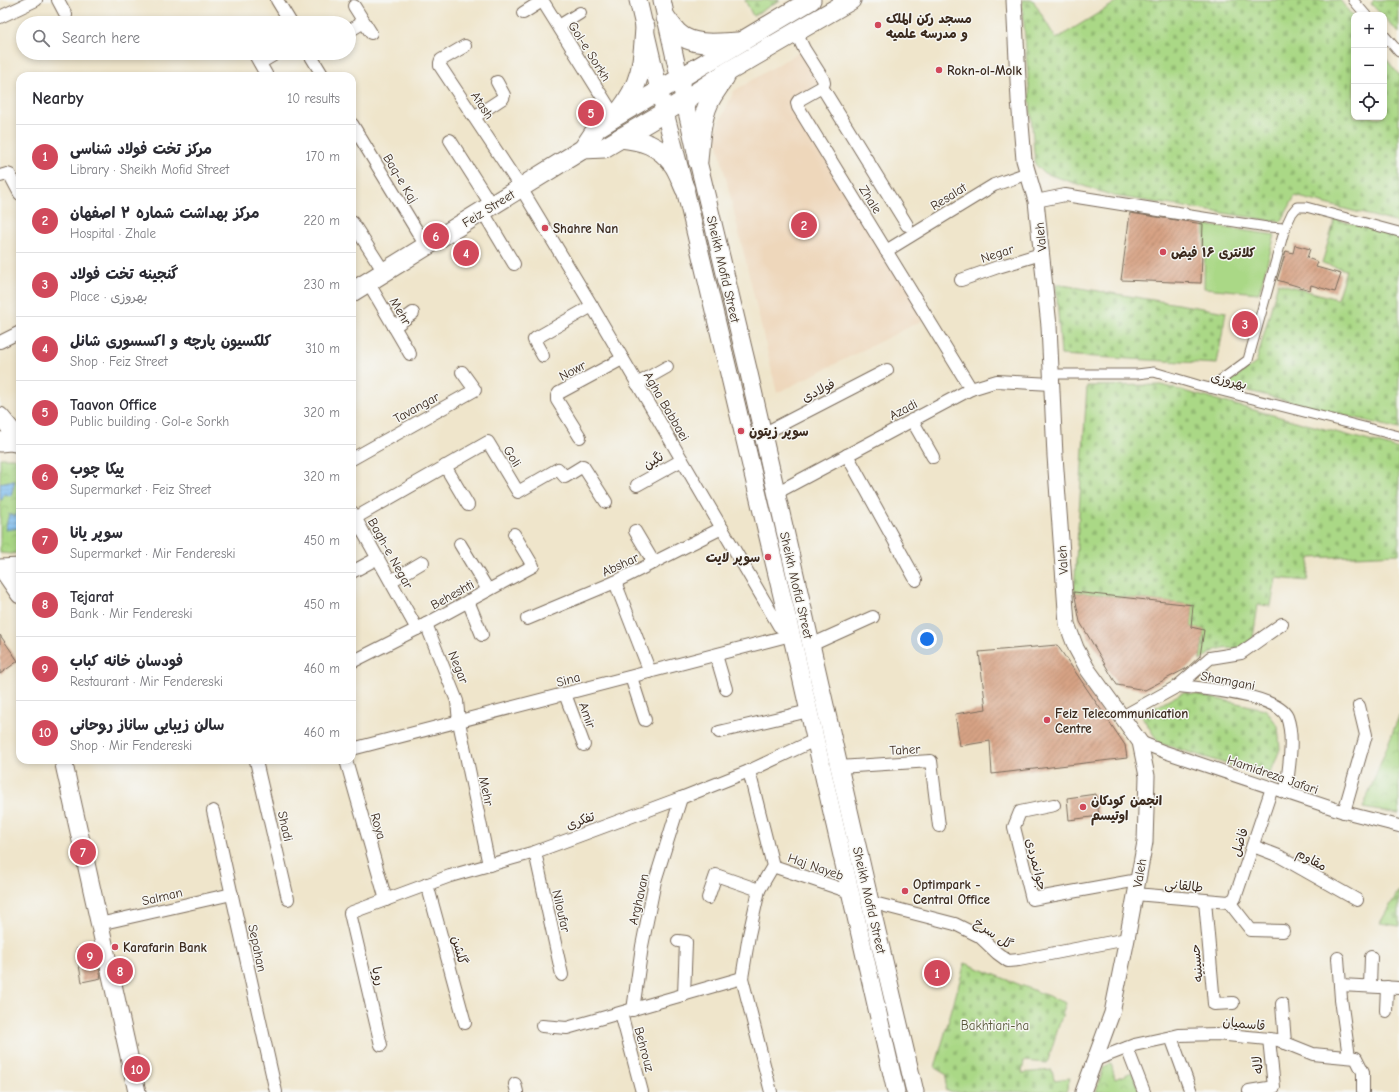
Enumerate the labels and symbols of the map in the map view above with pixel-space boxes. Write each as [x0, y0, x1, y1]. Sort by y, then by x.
place label: مسجد رکن الملک و مدرسه علمیه [886, 11, 972, 42]
street label: Gol-e Sorkh [565, 19, 614, 84]
marker: مسجد رکن الملک و مدرسه علمیه [873, 20, 883, 30]
place label: Rokn-ol-Molk [947, 63, 1022, 78]
marker: Rokn-ol-Molk [934, 65, 944, 75]
street label: Atash [468, 89, 497, 122]
pin: 5 [578, 98, 604, 128]
street label: Baq-e Kaj [380, 151, 421, 206]
street label: Resalat [928, 179, 970, 213]
street label: Zhale [856, 182, 885, 217]
street label: Feiz Street [459, 186, 518, 230]
pin: 2 [791, 210, 817, 240]
street label: Sheikh Mofid Street [704, 214, 743, 325]
pin: 6 [423, 221, 449, 251]
place label: Shahre Nan [553, 221, 618, 236]
street label: Valeh [1032, 222, 1049, 252]
marker: Shahre Nan [540, 223, 550, 233]
pin: 4 [453, 238, 479, 268]
street label: Negar [979, 241, 1016, 266]
place label: کلانتری ۱۶ فیض [1171, 245, 1255, 261]
marker: کلانتری ۱۶ فیض [1158, 247, 1168, 257]
street label: Mehr [387, 295, 415, 329]
pin: 3 [1232, 309, 1258, 339]
street label: Nowr [556, 357, 589, 384]
street label: Agha Babbaei [641, 369, 692, 443]
street label: بهروزی [1209, 369, 1249, 393]
street label: فولادی [799, 376, 838, 406]
street label: Tavangar [391, 388, 443, 426]
street label: Azadi [887, 396, 920, 423]
place label: سوپر زیتون [749, 424, 809, 440]
marker: سوپر زیتون [736, 426, 746, 436]
street label: Goli [500, 443, 525, 470]
street label: نگین [640, 449, 667, 473]
street label: Bagh-e Negar [365, 515, 417, 592]
street label: Sheikh Mofid Street [777, 530, 816, 641]
street label: Valeh [1054, 545, 1071, 575]
street label: Abshar [600, 549, 642, 579]
place label: سوپر لایت [706, 550, 760, 566]
marker: سوپر لایت [763, 552, 773, 562]
street label: Beheshti [428, 576, 476, 612]
your location [917, 629, 937, 649]
street label: Negar [445, 649, 472, 686]
street label: Shamgani [1199, 668, 1256, 693]
street label: Sina [555, 669, 582, 690]
street label: Amir [576, 700, 599, 731]
place label: Feiz Telecommunication Centre [1055, 706, 1188, 736]
marker: Feiz Telecommunication Centre [1042, 715, 1052, 725]
street label: Taher [889, 741, 922, 758]
street label: Hamidreza Jafari [1225, 752, 1320, 797]
street label: Mehr [476, 775, 497, 808]
place label: انجمن کودکان اوتیسم [1091, 793, 1162, 826]
marker: انجمن کودکان اوتیسم [1078, 802, 1088, 812]
street label: تفکری [564, 808, 597, 833]
street label: Shadi [275, 809, 296, 843]
street label: Roya [368, 811, 389, 841]
street label: فاضل [1228, 826, 1251, 858]
pin: 7 [70, 837, 96, 867]
street label: جوانمردی [1022, 837, 1050, 892]
street label: Sheikh Mofid Street [850, 845, 889, 956]
street label: مقاوم [1293, 845, 1329, 876]
street label: Haj Nayeb [786, 850, 846, 883]
street label: Valeh [1130, 857, 1149, 889]
street label: Arghavan [625, 872, 652, 926]
street label: طالقانی [1164, 876, 1204, 897]
place label: Optimpark - Central Office [913, 877, 991, 907]
street label: Salman [140, 885, 184, 908]
marker: Optimpark - Central Office [900, 886, 910, 896]
street label: Niloufar [549, 888, 574, 935]
street label: گل سرخ [970, 915, 1016, 954]
street label: Sepahan [245, 923, 270, 973]
street label: گلشن [449, 934, 471, 967]
place label: Karafarin Bank [123, 940, 208, 955]
pin: 9 [77, 941, 103, 971]
marker: Karafarin Bank [110, 942, 120, 952]
street label: حسینیه [1187, 943, 1207, 983]
pin: 8 [107, 956, 133, 986]
pin: 1 [924, 958, 950, 988]
street label: رویا [368, 965, 388, 987]
street label: قاسمیان [1222, 1014, 1266, 1034]
park label: Bakhtiari-ha [961, 1018, 1029, 1033]
street label: Behrouz [631, 1025, 658, 1073]
pin: 10 [124, 1054, 150, 1084]
street label: لاله [1249, 1055, 1266, 1075]

